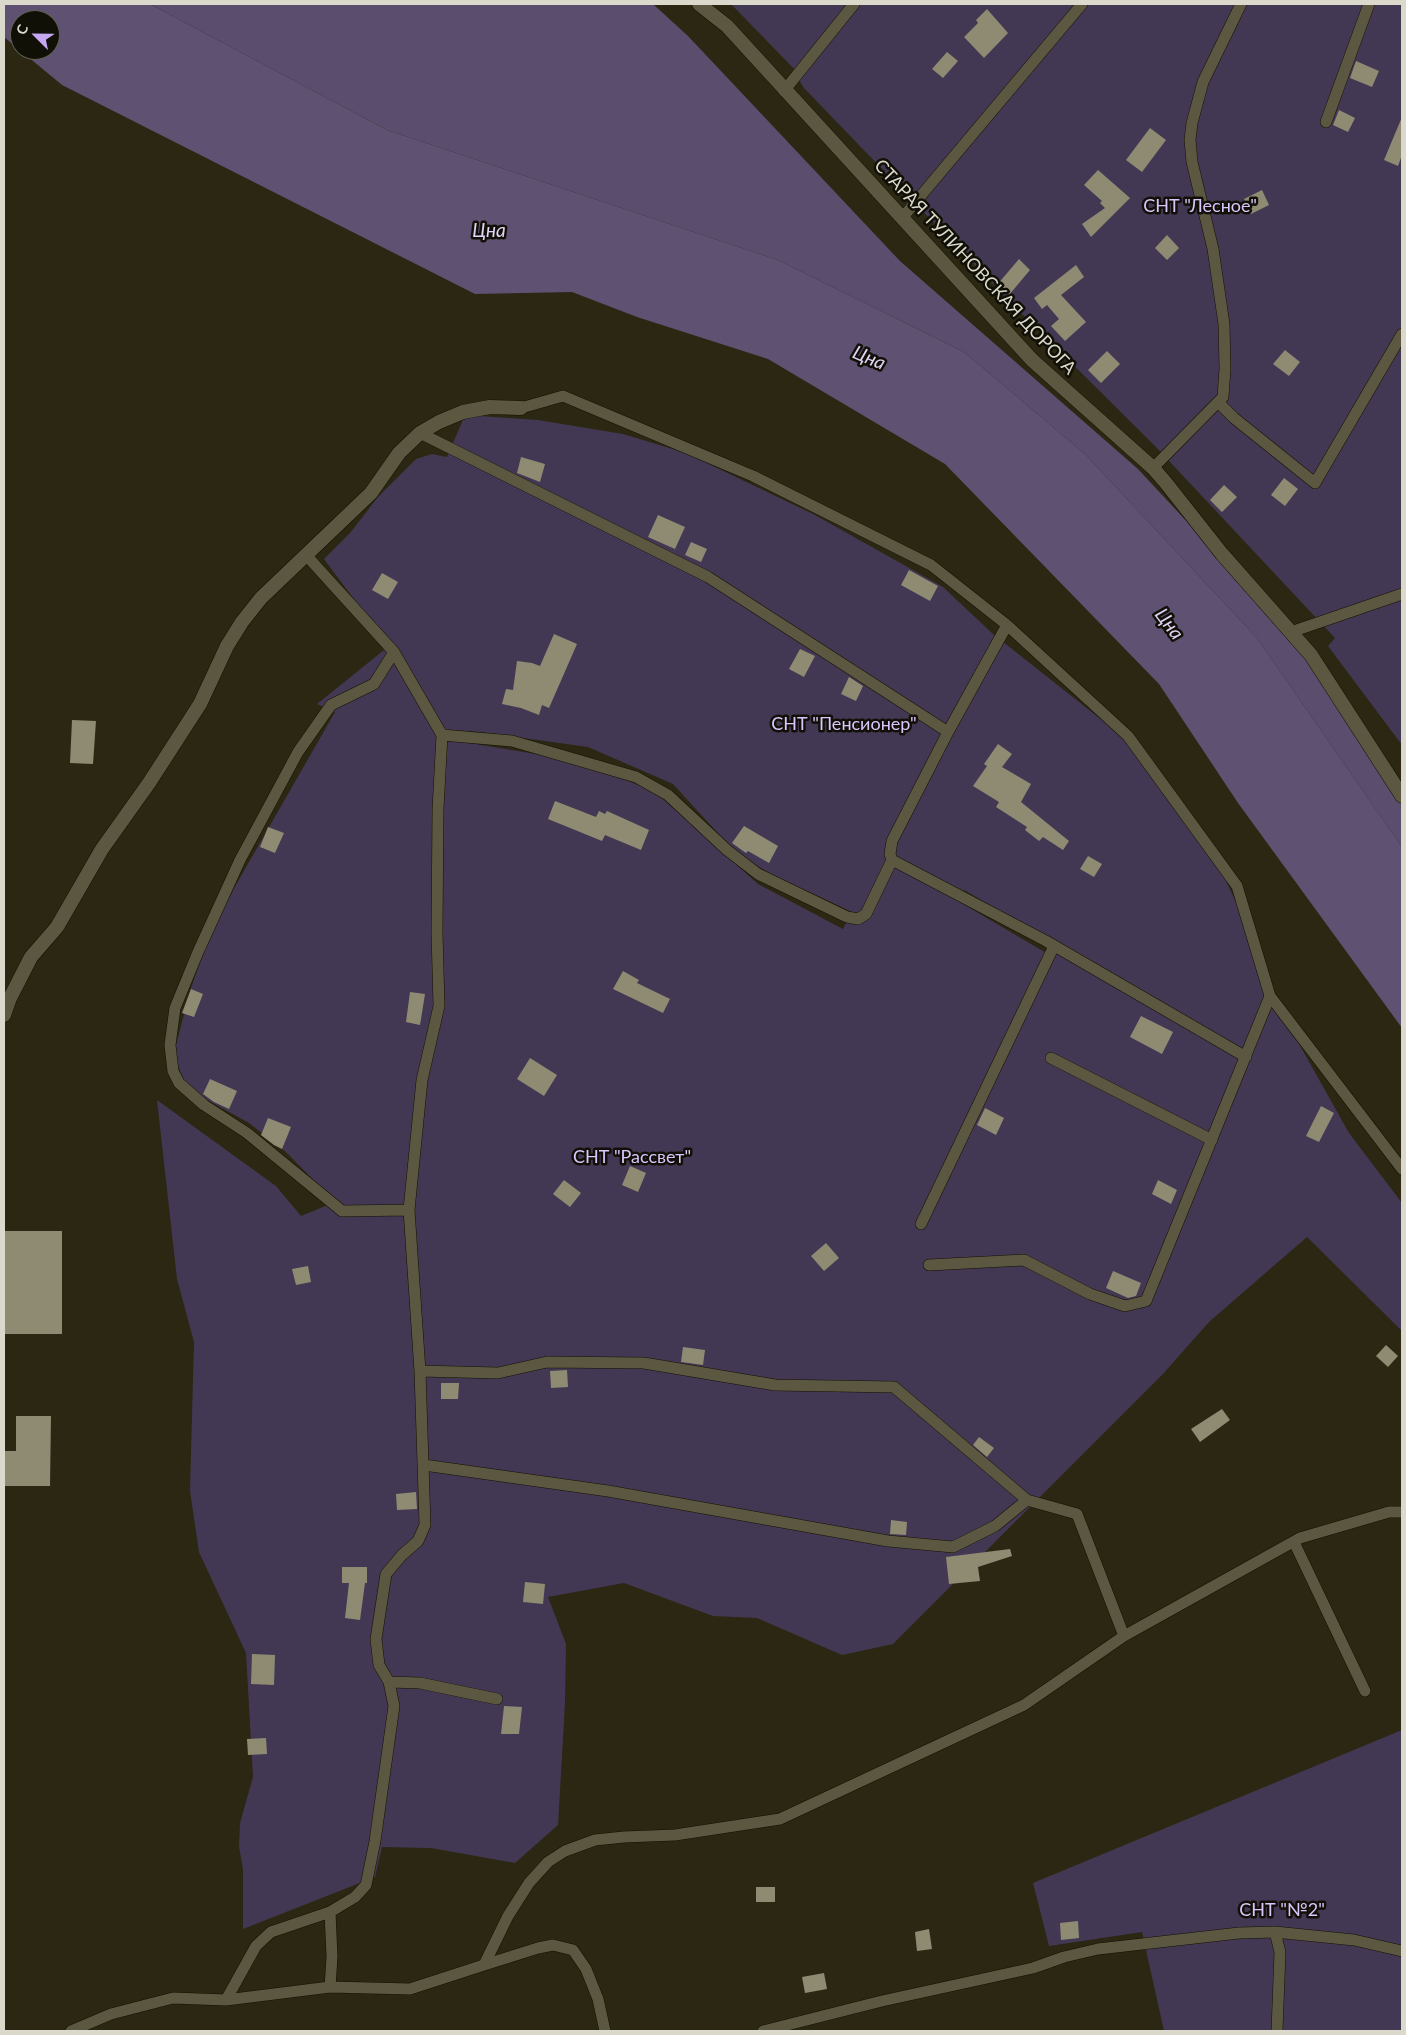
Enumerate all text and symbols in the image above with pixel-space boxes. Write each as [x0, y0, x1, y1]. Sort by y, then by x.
north arrow [10, 10, 60, 60]
text: С [12, 22, 31, 37]
street label: СТАРАЯ ТУЛИНОВСКАЯ ДОРОГА [870, 155, 1080, 379]
park label: СНТ "Лесное" [1143, 195, 1257, 217]
water label: Цна [472, 220, 506, 242]
water label: Цна [849, 341, 889, 375]
water label: Цна [1150, 604, 1188, 644]
park label: СНТ "Пенсионер" [771, 713, 917, 735]
park label: СНТ "Рассвет" [573, 1146, 691, 1168]
park label: СНТ "№2" [1239, 1899, 1325, 1921]

